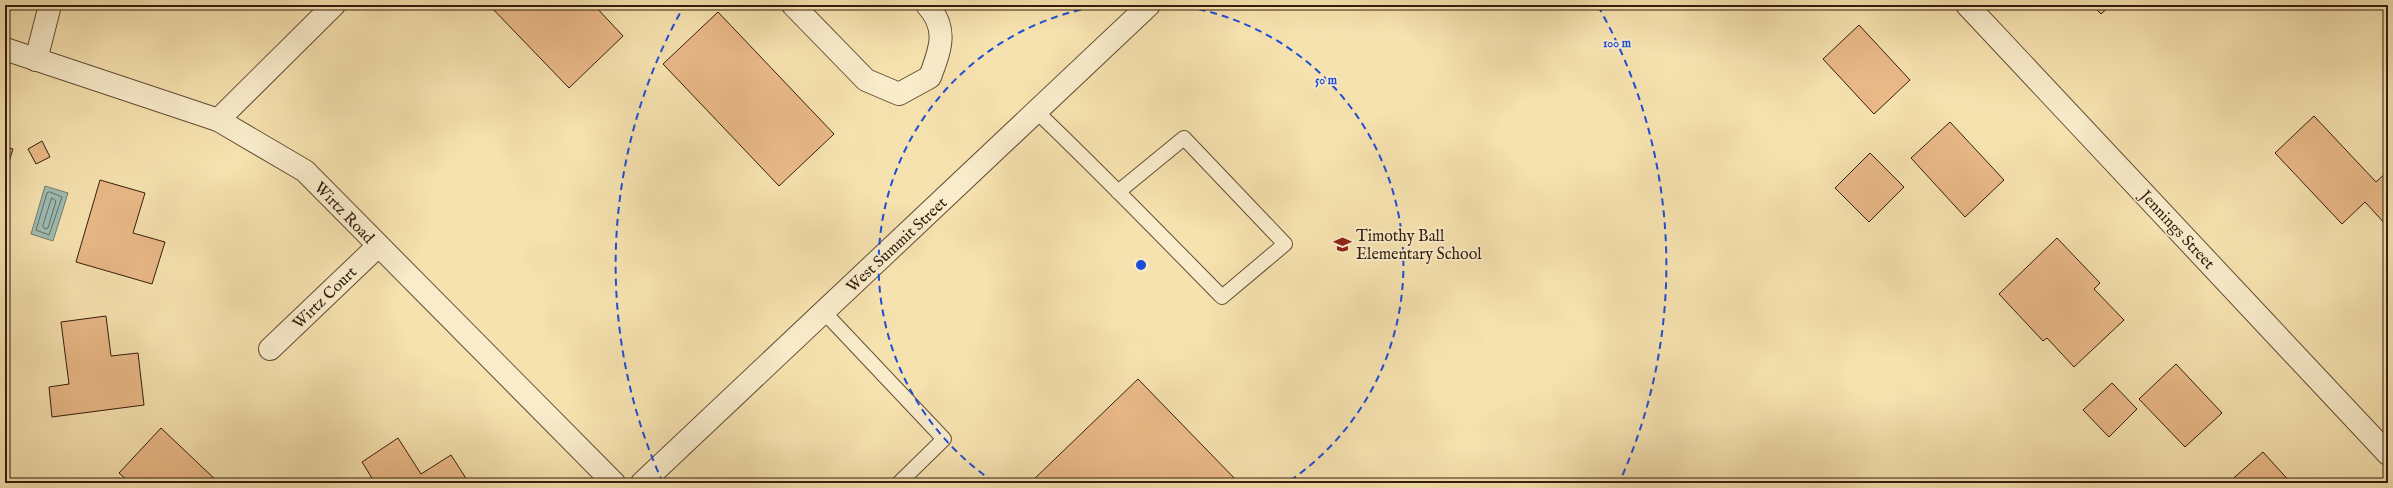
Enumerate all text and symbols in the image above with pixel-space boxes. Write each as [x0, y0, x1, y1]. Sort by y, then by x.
text: 100 m [1603, 36, 1632, 51]
text: 50 m [1315, 73, 1338, 88]
street label: Wirtz Road [309, 178, 378, 249]
street label: Jennings Street [2133, 185, 2219, 274]
street label: West Summit Street [843, 193, 952, 297]
place label: Timothy Ball Elementary School [1356, 227, 1482, 265]
school or university icon: Timothy Ball Elementary School [1333, 234, 1353, 254]
centre of rings [1134, 258, 1148, 272]
street label: Wirtz Court [289, 263, 362, 334]

